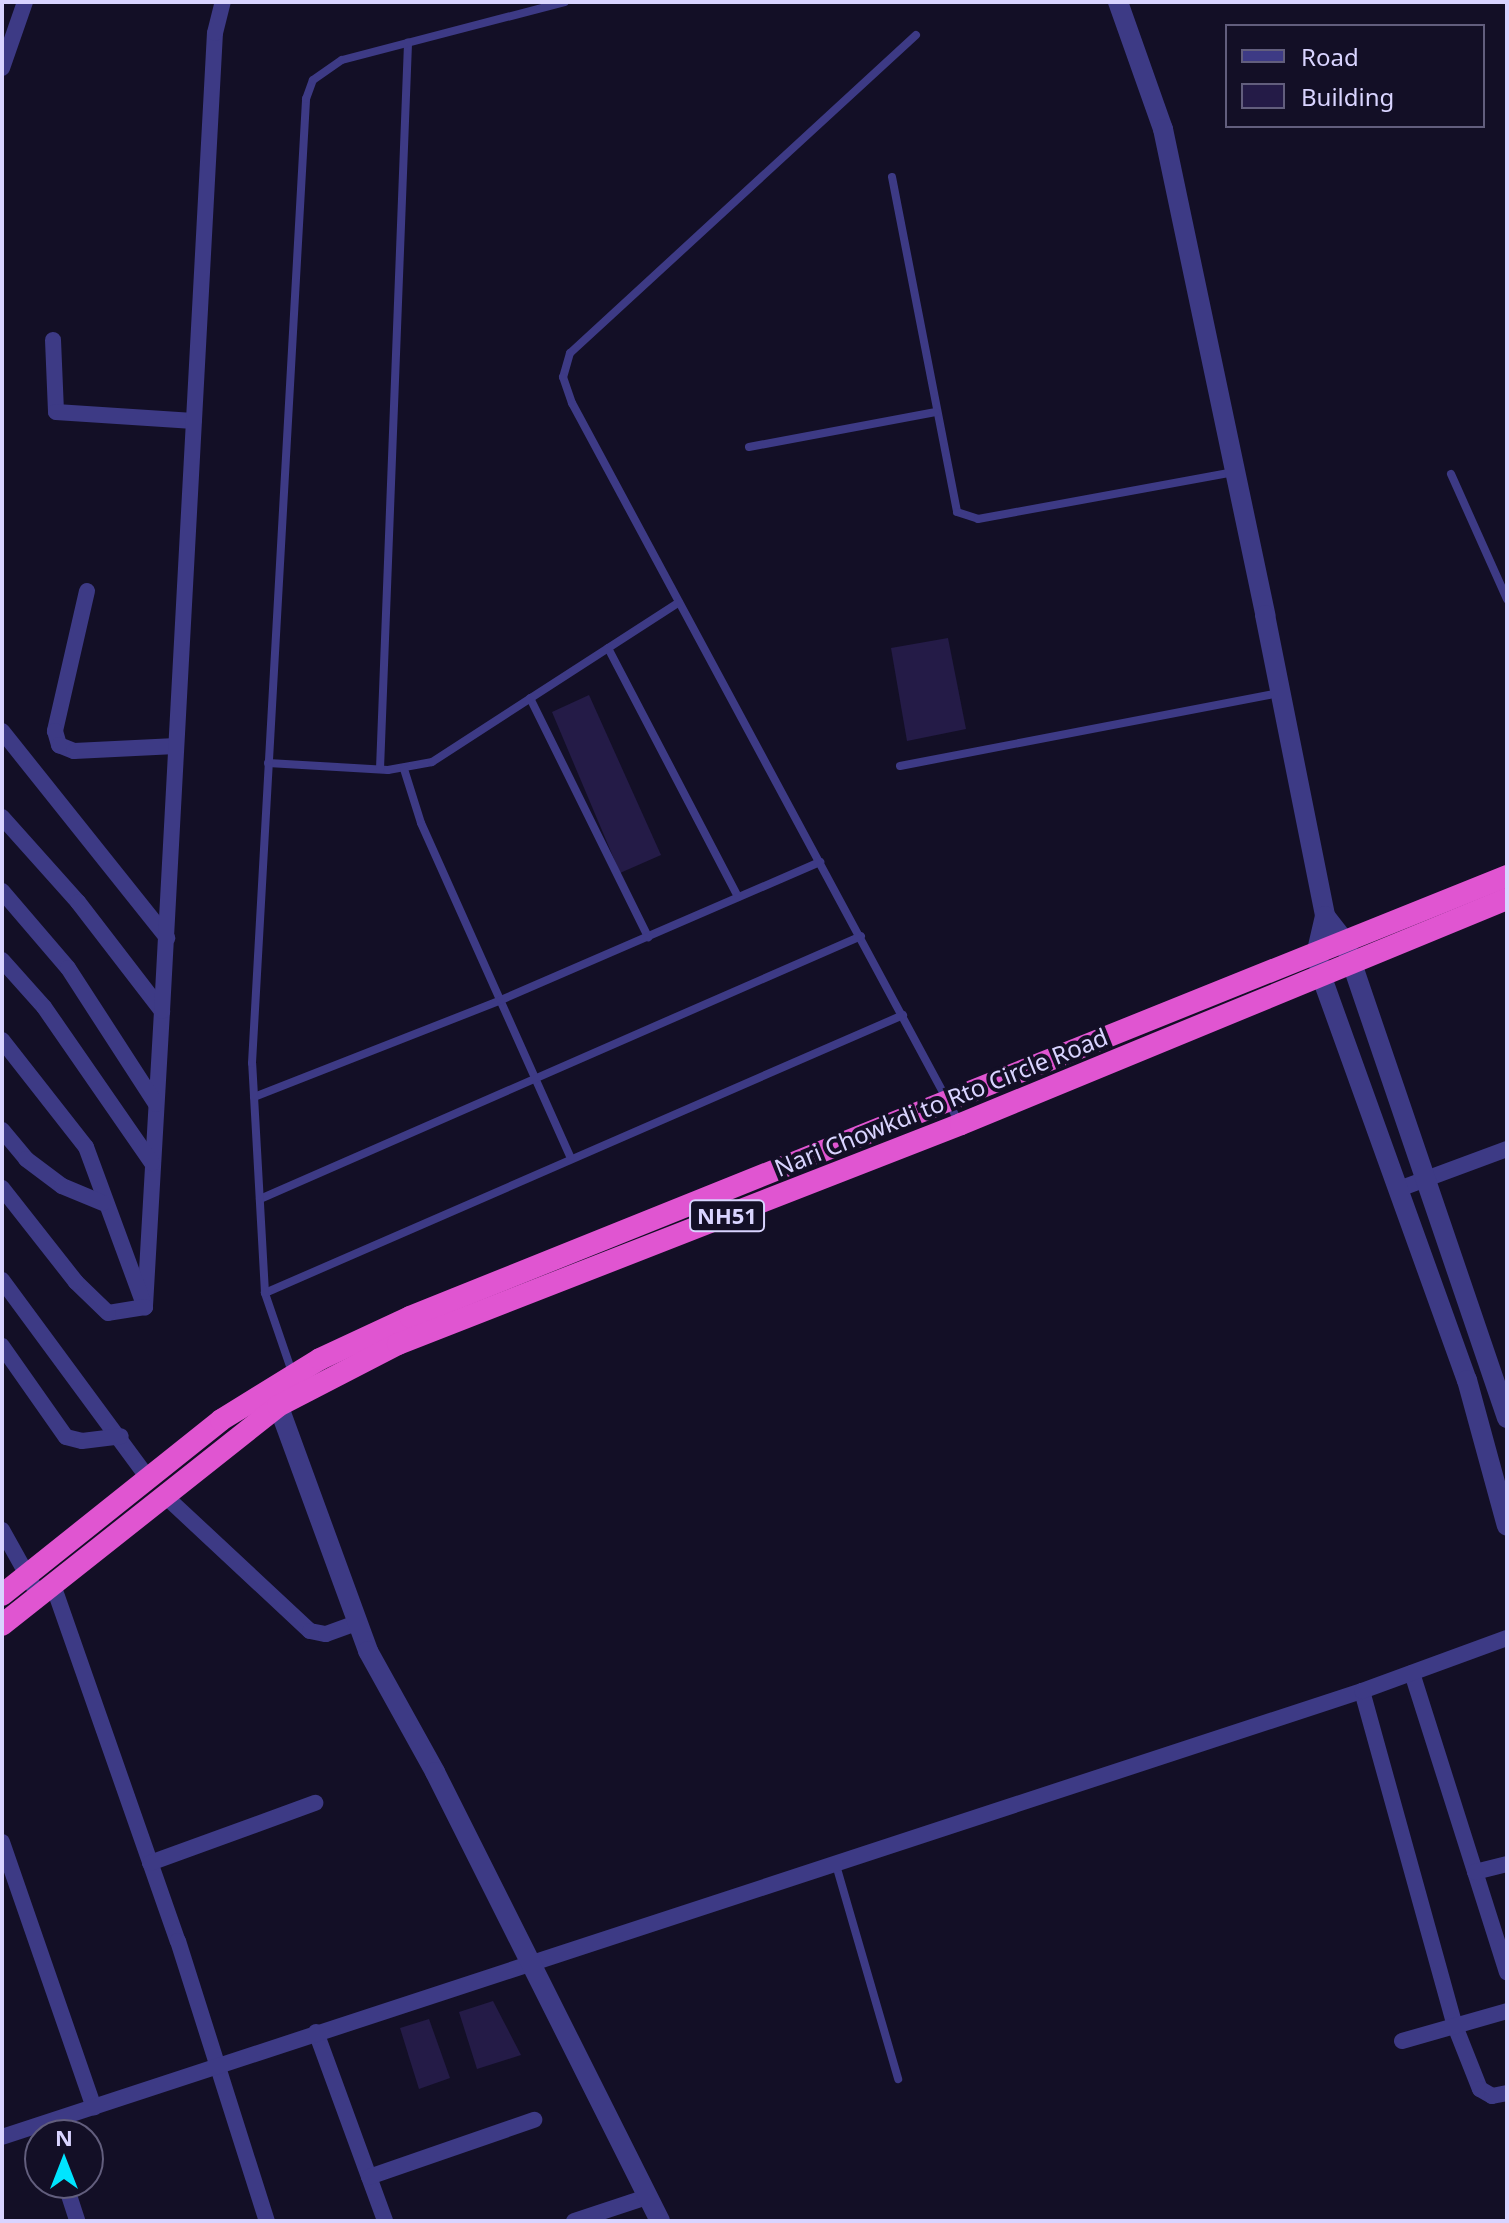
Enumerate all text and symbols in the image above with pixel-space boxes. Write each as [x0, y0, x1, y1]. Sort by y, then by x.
legend [1225, 24, 1485, 128]
text: Road [1301, 40, 1359, 73]
text: Building [1301, 80, 1394, 113]
street label: Nari Chowkdi to Rto Circle Road [770, 1022, 1112, 1182]
road number: NH51 [689, 1198, 765, 1234]
north arrow [24, 2119, 104, 2199]
text: N [55, 2122, 73, 2152]

